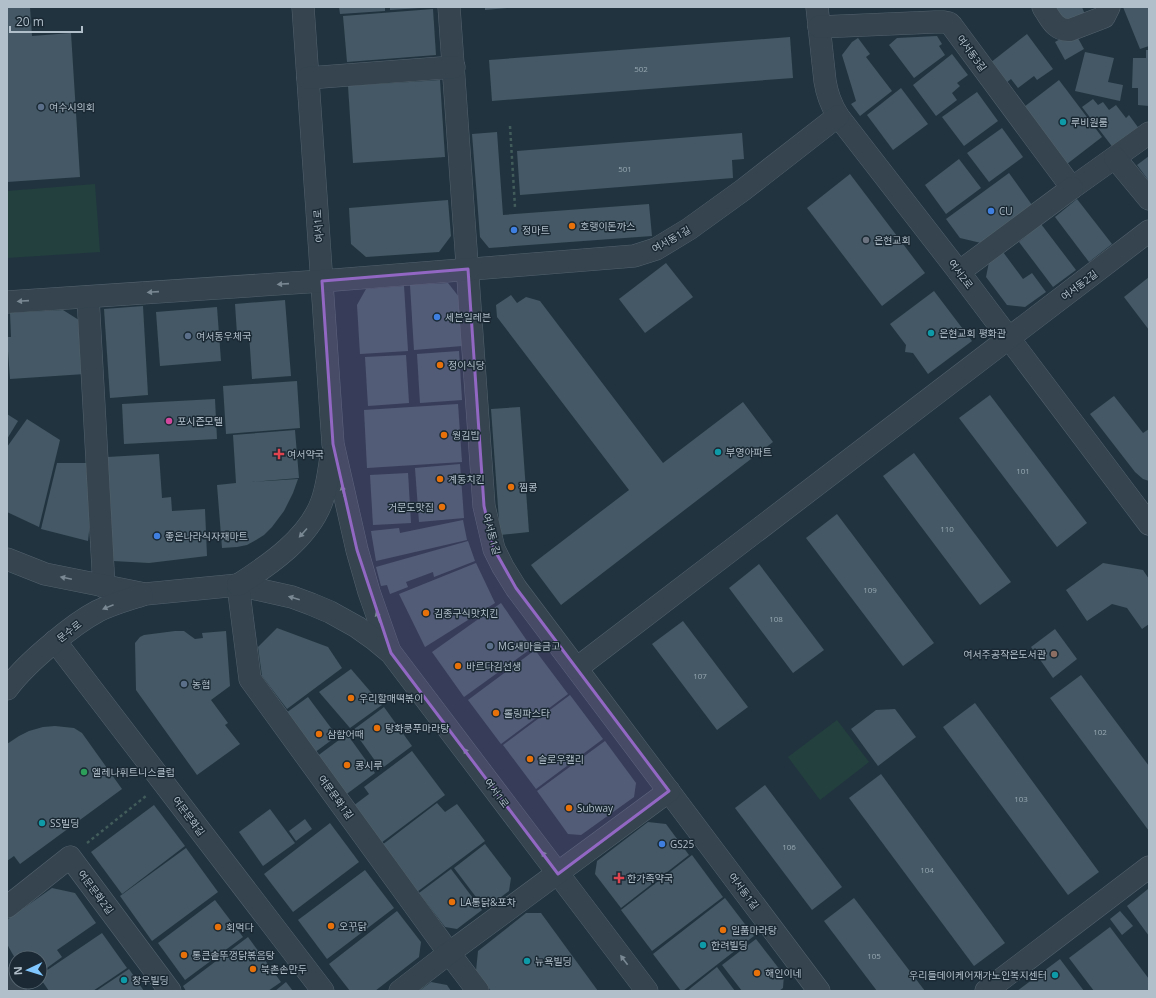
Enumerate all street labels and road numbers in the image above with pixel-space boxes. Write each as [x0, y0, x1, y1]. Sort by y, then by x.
street label: 여서동3길 [954, 32, 990, 74]
street label: 여서1로 [310, 209, 326, 243]
street label: 여서동1길 [649, 222, 693, 256]
street label: 여서2로 [945, 256, 977, 292]
street label: 여서동2길 [1058, 267, 1100, 303]
street label: 여서동1길 [480, 512, 504, 556]
street label: 문수로 [54, 617, 84, 645]
street label: 여문문화1길 [315, 772, 357, 822]
street label: 여서1로 [481, 775, 513, 811]
street label: 여문문화길 [170, 793, 208, 839]
street label: 여문문화2길 [75, 867, 117, 917]
street label: 여서동1길 [726, 870, 762, 912]

